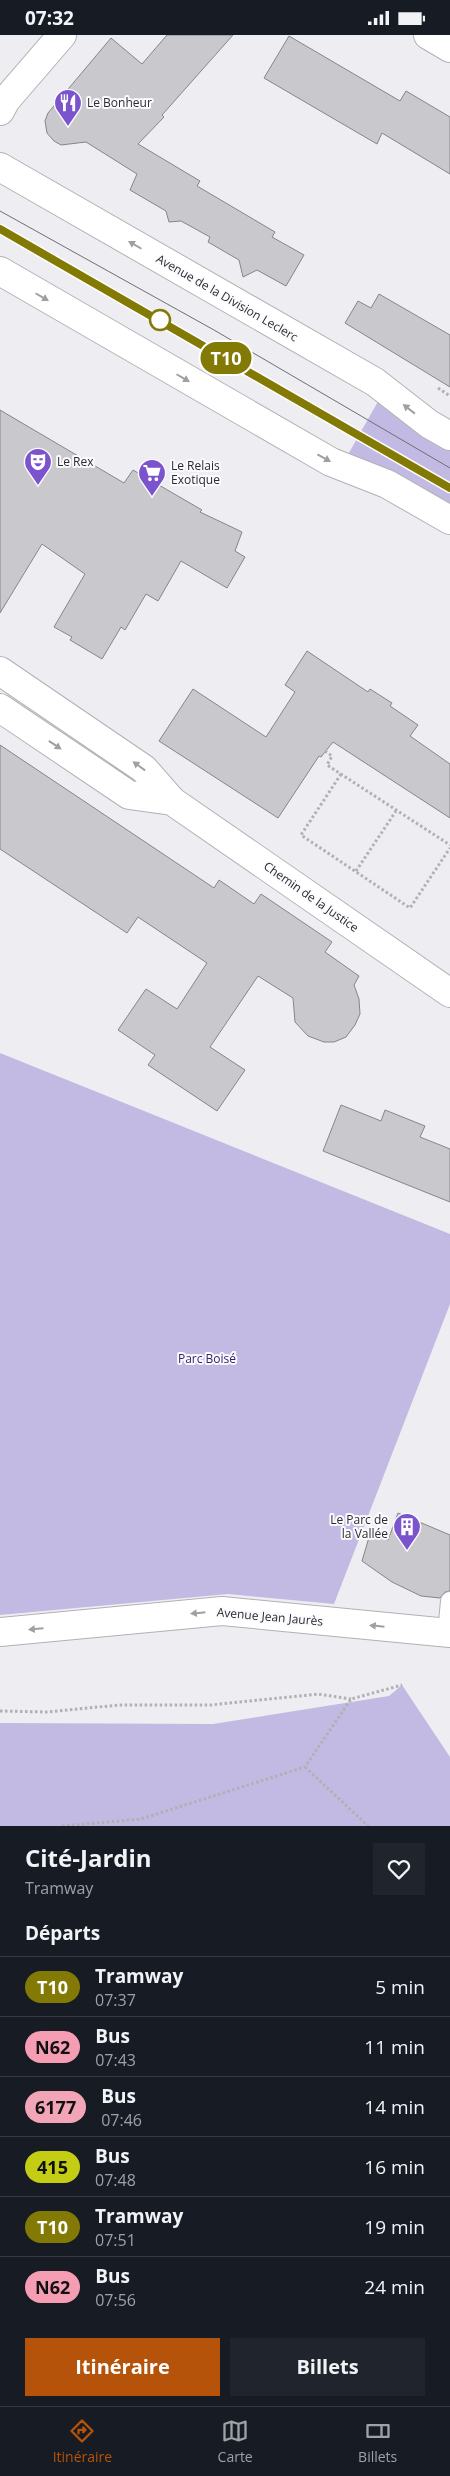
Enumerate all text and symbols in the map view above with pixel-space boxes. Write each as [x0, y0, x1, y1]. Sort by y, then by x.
text: 07:32 [25, 5, 74, 31]
restaurant icon: Le Bonheur [53, 88, 83, 127]
place label: Le Bonheur [87, 94, 152, 111]
one-way arrow [127, 241, 142, 249]
street label: Avenue de la Division Leclerc [153, 250, 302, 345]
one-way arrow [35, 292, 48, 301]
unlabelled marker [149, 309, 171, 331]
line badge: T10 [197, 342, 255, 374]
text: T10 [210, 346, 242, 370]
one-way arrow [176, 373, 189, 382]
one-way arrow [403, 403, 416, 414]
theatre icon: Le Rex [23, 447, 53, 486]
place label: Le Rex [57, 453, 94, 470]
one-way arrow [317, 453, 331, 462]
place label: Le Relais Exotique [171, 457, 220, 488]
supermarket icon: Le Relais Exotique [137, 458, 167, 497]
one-way arrow [48, 740, 62, 750]
one-way arrow [133, 760, 146, 771]
street label: Chemin de la Justice [260, 857, 362, 936]
park label: Parc Boisé [178, 1350, 236, 1367]
place label: Le Parc de la Vallée [330, 1511, 388, 1542]
building icon: Le Parc de la Vallée [392, 1512, 422, 1551]
street label: Avenue Jean Jaurès [216, 1603, 324, 1630]
one-way arrow [190, 1609, 206, 1617]
one-way arrow [369, 1622, 385, 1630]
one-way arrow [28, 1625, 44, 1633]
text: Cité-Jardin [25, 1841, 152, 1874]
button: heart [373, 1843, 425, 1895]
text: Tramway [25, 1877, 93, 1899]
text: Départs [25, 1920, 100, 1946]
text: Tramway [95, 1963, 183, 1989]
text: 5 min [375, 1974, 425, 2000]
text: T10 [37, 1975, 68, 1999]
text: 07:37 [95, 1989, 136, 2011]
text: Bus [95, 2023, 130, 2049]
text: 11 min [364, 2034, 425, 2060]
text: N62 [35, 2035, 70, 2059]
text: 07:43 [95, 2049, 136, 2071]
text: Bus [101, 2083, 136, 2109]
text: 14 min [364, 2094, 425, 2120]
text: 6177 [35, 2095, 76, 2119]
text: 07:46 [101, 2109, 142, 2131]
text: Bus [95, 2143, 130, 2169]
text: 16 min [364, 2154, 425, 2180]
text: 415 [37, 2155, 68, 2179]
text: 07:48 [95, 2169, 136, 2191]
text: Tramway [95, 2203, 183, 2229]
text: 19 min [364, 2214, 425, 2240]
text: T10 [37, 2215, 68, 2239]
text: 07:51 [95, 2229, 136, 2251]
text: Bus [95, 2263, 130, 2289]
text: 24 min [364, 2274, 425, 2300]
text: N62 [35, 2275, 70, 2299]
text: 07:56 [95, 2289, 136, 2311]
button: Itinéraire [25, 2338, 220, 2396]
button: Billets [230, 2338, 425, 2396]
tab: Itinéraire [53, 2417, 112, 2466]
tab: Carte [218, 2417, 253, 2466]
tab: Billets [358, 2417, 397, 2466]

